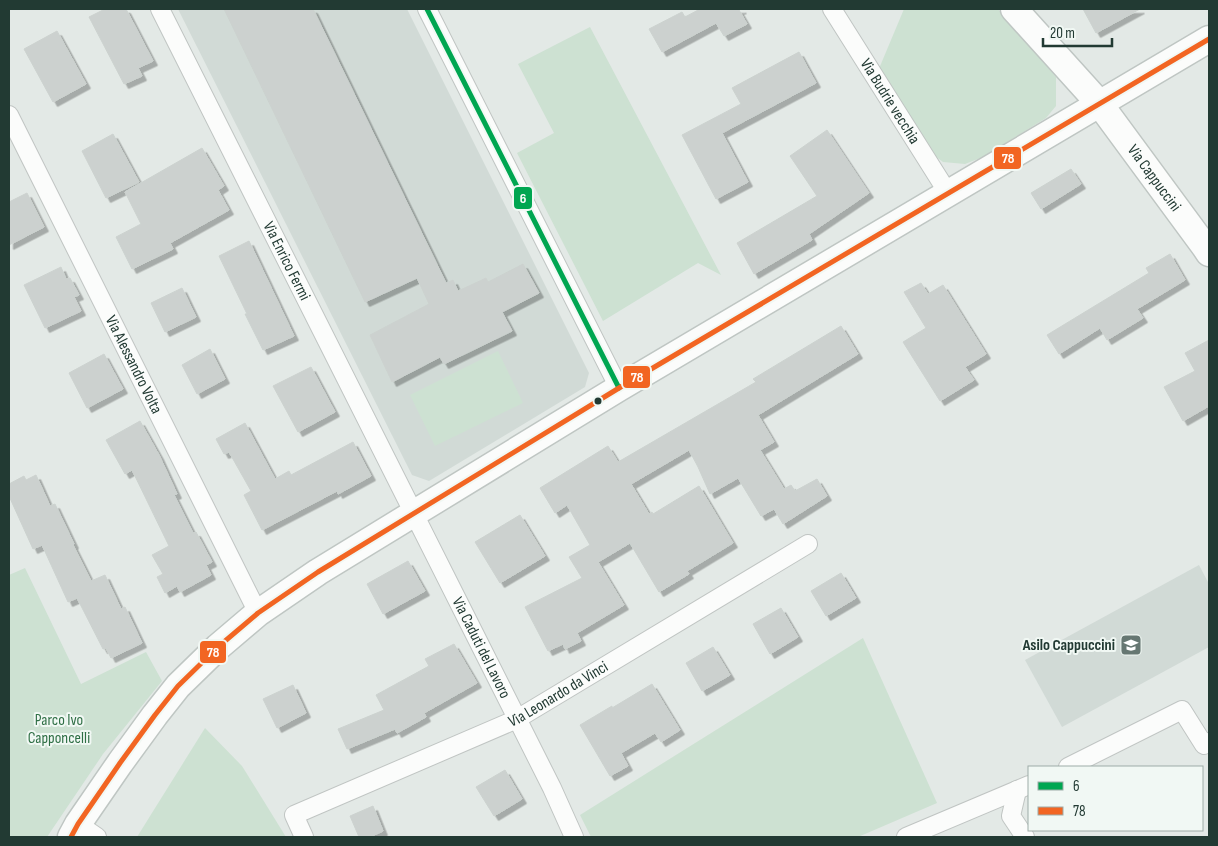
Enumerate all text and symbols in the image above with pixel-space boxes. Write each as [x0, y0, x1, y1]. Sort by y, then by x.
scale bar [1043, 15, 1112, 47]
text: 20 m [1050, 24, 1075, 43]
street label: Via Budrie vecchia [856, 55, 924, 147]
street label: Via Cappuccini [1123, 141, 1185, 215]
line badge: 78 [993, 146, 1022, 170]
text: 78 [1002, 150, 1015, 167]
line badge: 6 [513, 186, 533, 210]
text: 6 [520, 190, 527, 207]
street label: Via Enrico Fermi [259, 218, 314, 303]
street label: Via Alessandro Volta [101, 312, 166, 417]
line badge: 78 [622, 365, 651, 389]
text: 78 [631, 369, 644, 386]
unlabelled marker [593, 396, 603, 406]
street label: Via Caduti del Lavoro [448, 594, 515, 701]
school or university icon: Asilo Cappuccini [1119, 633, 1143, 657]
place label: Asilo Cappuccini [1022, 636, 1115, 655]
line badge: 78 [199, 640, 227, 664]
text: 78 [207, 644, 220, 661]
street label: Via Leonardo da Vinci [506, 657, 611, 731]
park label: Parco Ivo Capponcelli [28, 711, 90, 748]
legend [1028, 766, 1203, 831]
text: 6 [1073, 777, 1080, 796]
text: 78 [1073, 802, 1086, 821]

